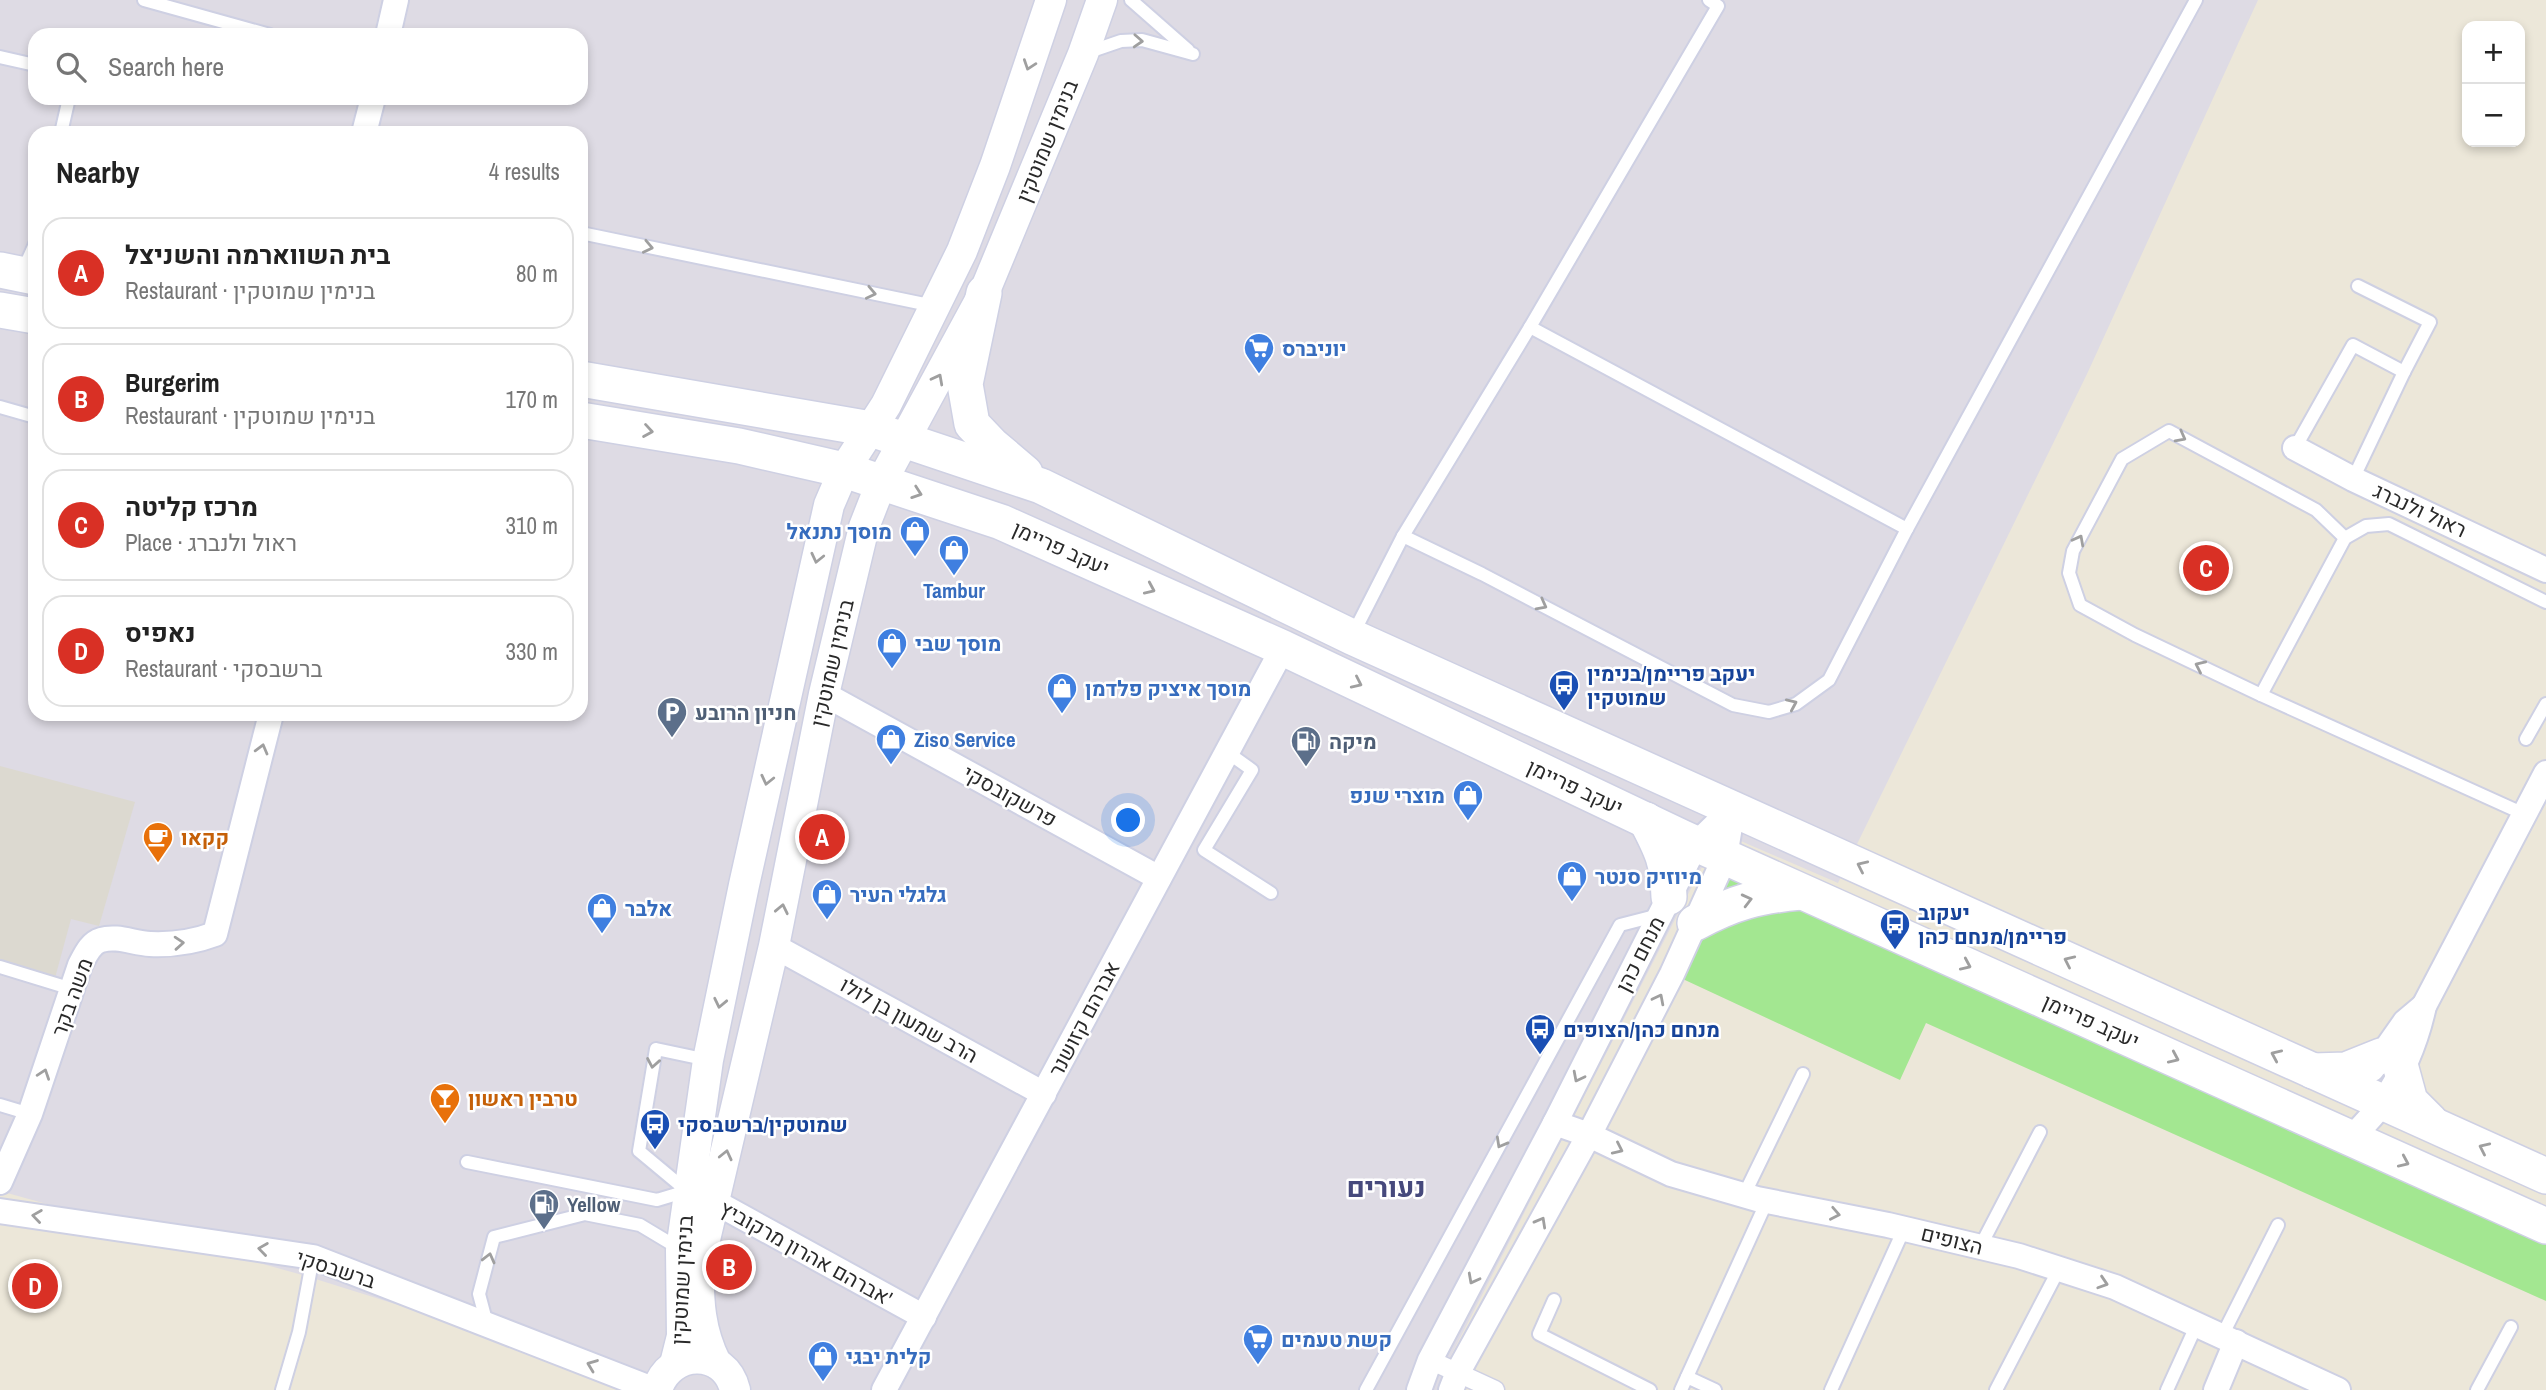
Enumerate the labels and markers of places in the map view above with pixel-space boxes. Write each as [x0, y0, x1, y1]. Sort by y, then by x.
supermarket icon: יוניברס [1242, 331, 1276, 375]
place label: יוניברס [1282, 334, 1347, 363]
shop icon: מוסך נתנאל [898, 514, 932, 558]
place label: מוסך נתנאל [787, 517, 892, 546]
shop icon: Tambur [937, 533, 971, 577]
pin: C [2183, 542, 2229, 594]
place label: Tambur [923, 576, 985, 605]
shop icon: מוסך שבי [875, 626, 909, 670]
place label: מוסך שבי [915, 629, 1001, 658]
place label: יעקב פריימן/בנימין שמוטקין [1587, 659, 1755, 712]
bus stop icon: יעקב פריימן/בנימין שמוטקין [1547, 668, 1581, 712]
shop icon: מוסך איציק פלדמן [1045, 671, 1079, 715]
place label: מוסך איציק פלדמן [1085, 674, 1251, 703]
parking icon: חניון הרובע [655, 695, 689, 739]
place label: חניון הרובע [695, 698, 796, 727]
shop icon: Ziso Service [874, 722, 908, 766]
fuel station icon: מיקה [1289, 724, 1323, 768]
place label: Ziso Service [914, 725, 1015, 754]
place label: מיקה [1329, 727, 1377, 756]
shop icon: מוצרי שנפ [1451, 778, 1485, 822]
place label: מוצרי שנפ [1350, 781, 1445, 810]
pin: A [799, 811, 845, 863]
cafe icon: קקאו [141, 820, 175, 864]
place label: קקאו [181, 823, 229, 852]
shop icon: מיוזיק סנטר [1555, 859, 1589, 903]
place label: מיוזיק סנטר [1595, 862, 1702, 891]
shop icon: גלגלי העיר [810, 877, 844, 921]
place label: גלגלי העיר [850, 880, 947, 909]
shop icon: אלבר [585, 891, 619, 935]
place label: אלבר [625, 894, 672, 923]
place label: יעקוב פריימן/מנחם כהן [1918, 898, 2067, 951]
bus stop icon: יעקוב פריימן/מנחם כהן [1878, 907, 1912, 951]
bus stop icon: מנחם כהן/הצופים [1523, 1012, 1557, 1056]
place label: מנחם כהן/הצופים [1563, 1015, 1720, 1044]
bar icon: טרבין ראשון [428, 1081, 462, 1125]
place label: טרבין ראשון [468, 1084, 578, 1113]
bus stop icon: שמוטקין/ברשבסקי [638, 1107, 672, 1151]
place label: שמוטקין/ברשבסקי [678, 1110, 848, 1139]
fuel station icon: Yellow [527, 1187, 561, 1231]
place label: Yellow [567, 1190, 621, 1219]
pin: B [706, 1241, 752, 1293]
pin: D [12, 1260, 58, 1312]
supermarket icon: קשת טעמים [1241, 1322, 1275, 1366]
place label: קשת טעמים [1281, 1325, 1392, 1354]
shop icon: קלית יבגי [806, 1339, 840, 1383]
place label: קלית יבגי [846, 1342, 931, 1371]

